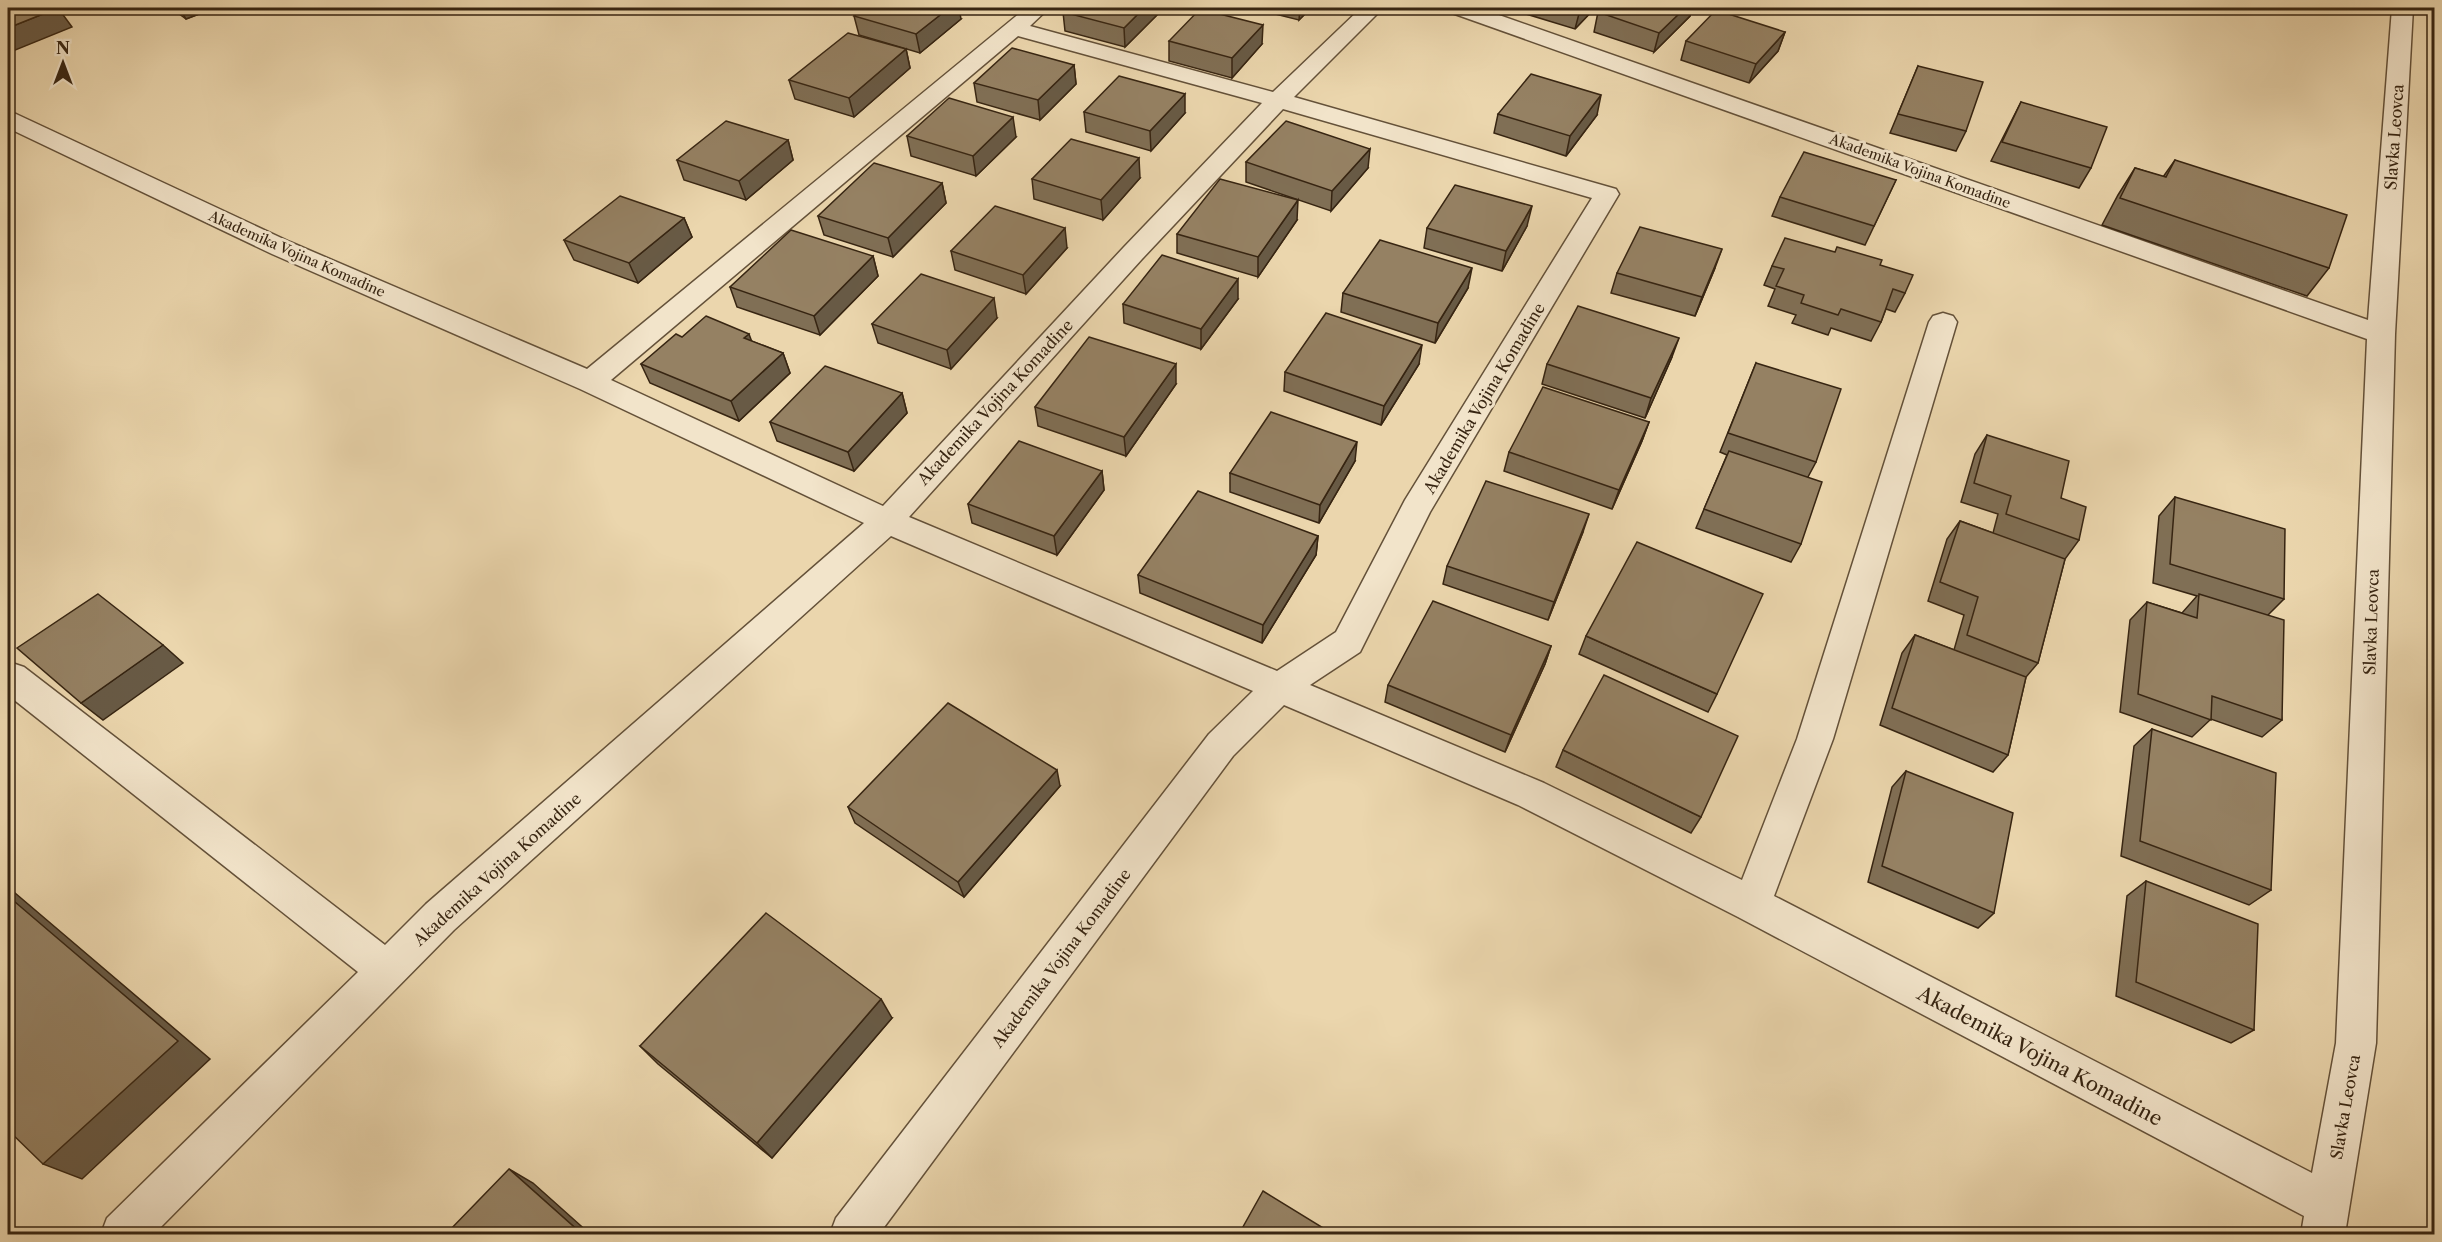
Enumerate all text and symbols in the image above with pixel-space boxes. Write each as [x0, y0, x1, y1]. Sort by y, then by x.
north arrow [33, 33, 93, 93]
text: N [56, 38, 70, 58]
street label: Slavka Leovca [2380, 83, 2408, 191]
street label: Akademika Vojina Komadine [1826, 129, 2013, 212]
street label: Akademika Vojina Komadine [205, 206, 388, 301]
street label: Akademika Vojina Komadine [1419, 299, 1549, 498]
street label: Akademika Vojina Komadine [912, 315, 1077, 490]
street label: Slavka Leovca [2359, 568, 2383, 675]
street label: Akademika Vojina Komadine [408, 788, 585, 950]
street label: Akademika Vojina Komadine [986, 864, 1135, 1052]
street label: Akademika Vojina Komadine [1913, 981, 2167, 1131]
street label: Slavka Leovca [2326, 1052, 2364, 1161]

